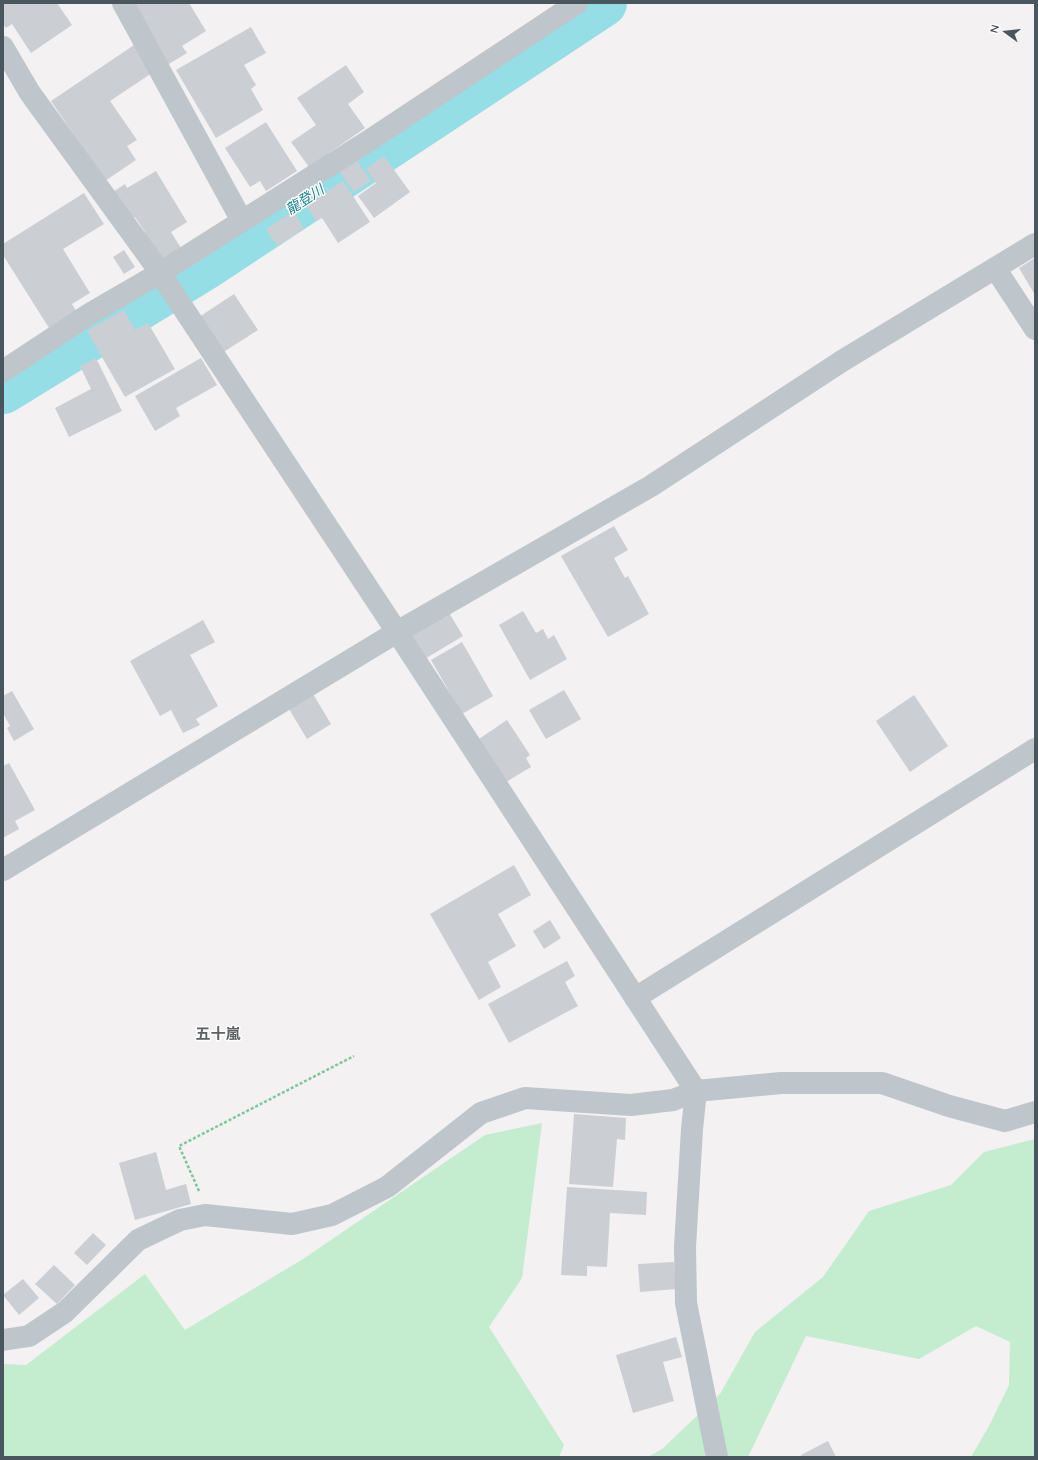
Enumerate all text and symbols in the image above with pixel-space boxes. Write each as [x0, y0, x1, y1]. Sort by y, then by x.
north arrow [986, 12, 1026, 52]
text: N [987, 23, 1002, 35]
water label: 龍登川 [283, 182, 327, 218]
district label: 五十嵐 [196, 1025, 240, 1043]

